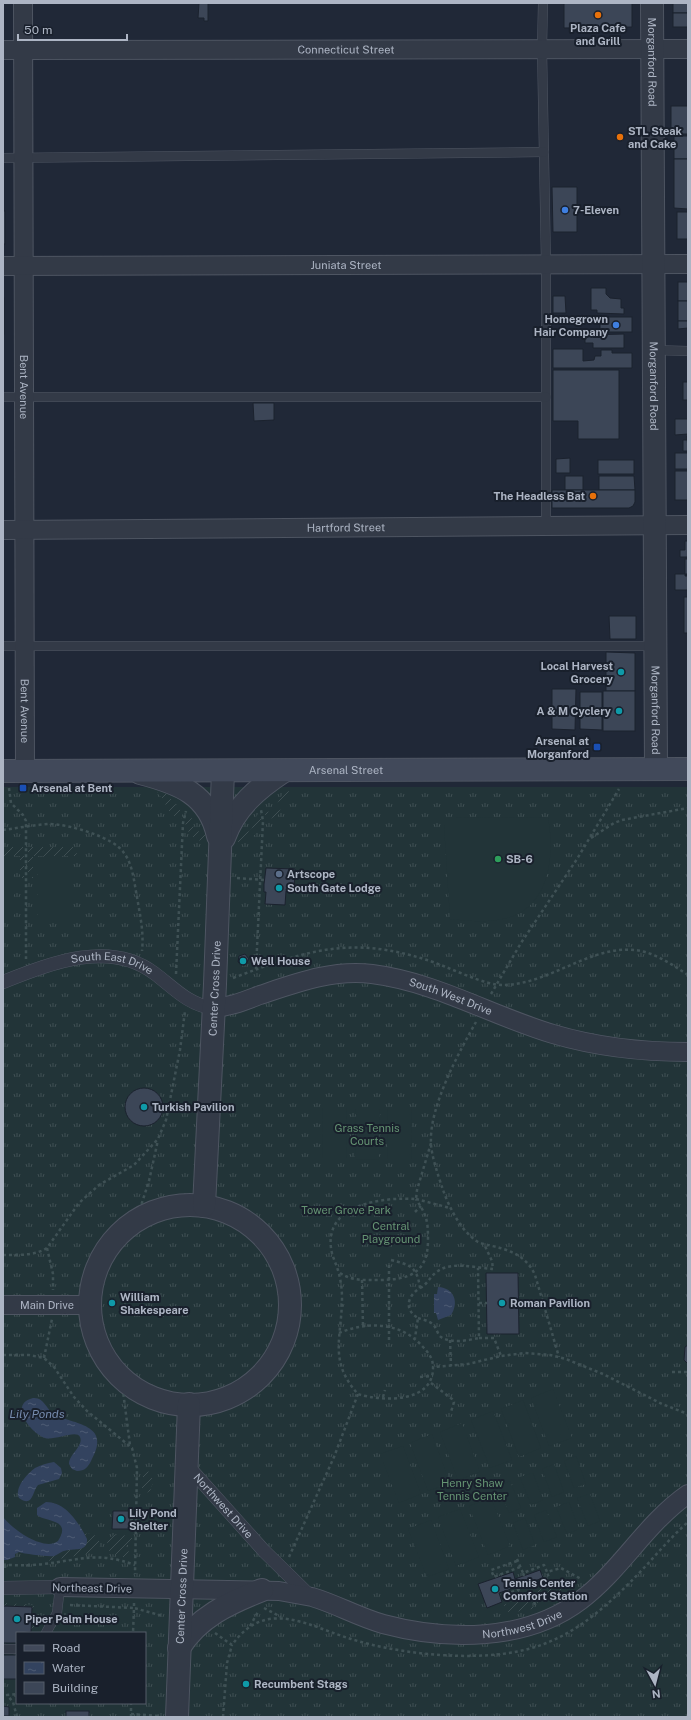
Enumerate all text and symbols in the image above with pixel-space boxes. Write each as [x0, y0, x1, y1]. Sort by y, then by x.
marker: Plaza Cafe and Grill [593, 10, 603, 20]
scale bar [18, 16, 127, 42]
street label: Morganford Road [646, 17, 659, 107]
place label: Plaza Cafe and Grill [570, 22, 626, 47]
text: 50 m [24, 23, 52, 37]
street label: Connecticut Street [297, 43, 395, 56]
place label: STL Steak and Cake [628, 125, 683, 150]
marker: STL Steak and Cake [615, 132, 625, 142]
place label: 7-Eleven [573, 204, 619, 216]
marker: 7-Eleven [560, 205, 570, 215]
street label: Juniata Street [311, 259, 381, 271]
place label: Homegrown Hair Company [534, 313, 609, 338]
marker: Homegrown Hair Company [611, 320, 621, 330]
street label: Morganford Road [648, 341, 660, 431]
street label: Bent Avenue [18, 355, 30, 419]
place label: The Headless Bat [494, 490, 585, 502]
marker: The Headless Bat [588, 491, 598, 501]
street label: Hartford Street [307, 521, 385, 534]
place label: Local Harvest Grocery [541, 660, 614, 685]
street label: Morganford Road [649, 665, 662, 755]
marker: Local Harvest Grocery [616, 667, 626, 677]
street label: Bent Avenue [19, 679, 31, 743]
place label: A & M Cyclery [536, 705, 612, 717]
marker: A & M Cyclery [614, 706, 624, 716]
place label: Arsenal at Morganford [527, 735, 589, 760]
marker: Arsenal at Morganford [592, 742, 602, 752]
street label: Arsenal Street [309, 764, 383, 776]
place label: Arsenal at Bent [31, 782, 113, 794]
marker: Arsenal at Bent [18, 783, 28, 793]
place label: SB-6 [506, 853, 533, 865]
marker: SB-6 [493, 854, 503, 864]
place label: Artscope [287, 868, 335, 880]
marker: Artscope [274, 869, 284, 879]
place label: South Gate Lodge [287, 882, 381, 894]
marker: South Gate Lodge [274, 883, 284, 893]
street label: Center Cross Drive [206, 940, 223, 1036]
street label: South East Drive [70, 950, 156, 977]
place label: Well House [251, 955, 310, 967]
marker: Well House [238, 956, 248, 966]
street label: South West Drive [408, 976, 494, 1017]
place label: Turkish Pavilion [152, 1101, 234, 1113]
marker: Turkish Pavilion [139, 1102, 149, 1112]
park label: Grass Tennis Courts [335, 1122, 400, 1147]
park label: Tower Grove Park [301, 1204, 391, 1216]
park label: Central Playground [362, 1220, 420, 1245]
place label: William Shakespeare [120, 1291, 189, 1316]
place label: Roman Pavilion [510, 1297, 590, 1309]
marker: William Shakespeare [107, 1298, 117, 1308]
marker: Roman Pavilion [497, 1298, 507, 1308]
street label: Main Drive [20, 1299, 74, 1311]
water label: Lily Ponds [9, 1407, 65, 1421]
street label: Northwest Drive [191, 1471, 255, 1540]
park label: Henry Shaw Tennis Center [437, 1477, 507, 1502]
place label: Lily Pond Shelter [129, 1507, 177, 1532]
marker: Lily Pond Shelter [116, 1514, 126, 1524]
street label: Center Cross Drive [174, 1548, 189, 1644]
place label: Tennis Center Comfort Station [503, 1577, 588, 1602]
street label: Northeast Drive [52, 1581, 132, 1595]
marker: Tennis Center Comfort Station [490, 1584, 500, 1594]
street label: Northwest Drive [482, 1607, 564, 1640]
place label: Piper Palm House [25, 1613, 118, 1625]
marker: Piper Palm House [12, 1614, 22, 1624]
legend [16, 1632, 146, 1704]
text: Road [52, 1641, 80, 1655]
text: Water [52, 1661, 86, 1675]
north arrow [635, 1664, 675, 1704]
place label: Recumbent Stags [254, 1678, 348, 1690]
marker: Recumbent Stags [241, 1679, 251, 1689]
text: Building [52, 1681, 98, 1695]
text: N [651, 1687, 661, 1700]

